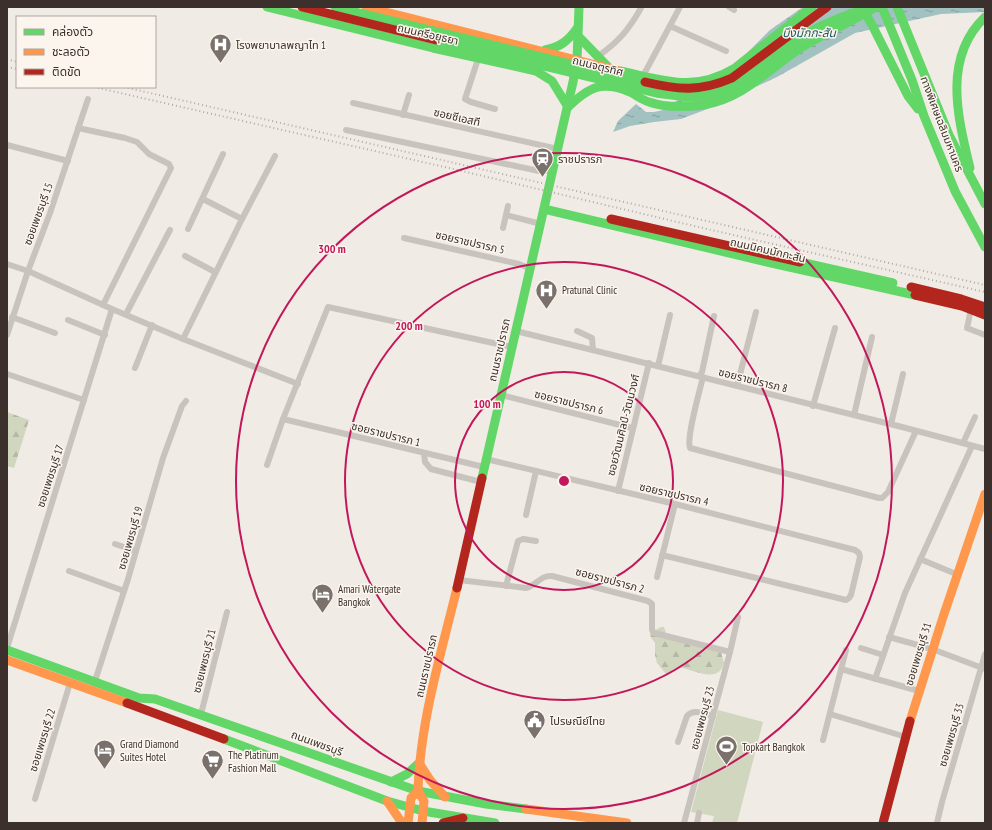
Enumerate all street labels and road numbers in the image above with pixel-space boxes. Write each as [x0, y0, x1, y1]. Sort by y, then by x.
street label: ถนนศรีอยุธยา [396, 20, 460, 48]
street label: ถนนจตุรทิศ [571, 53, 625, 79]
street label: ทางพิเศษเฉลิมมหานคร [917, 74, 967, 174]
street label: ซอยซีเอสที [432, 105, 482, 129]
street label: ซอยเพชรบุรี 15 [20, 181, 56, 247]
street label: ซอยราชปรารภ 5 [434, 227, 506, 257]
street label: ถนนนิคมมักกะสัน [729, 235, 807, 265]
street label: ถนนราชปรารภ [485, 317, 513, 383]
street label: ซอยราชปรารภ 8 [717, 365, 789, 395]
street label: ซอยวัฒนศิลป์-วัฒนวงศ์ [604, 373, 642, 477]
street label: ซอยราชปรารภ 6 [533, 387, 605, 417]
street label: ซอยราชปรารภ 1 [350, 419, 422, 449]
street label: ซอยเพชรบุรี 17 [33, 443, 67, 509]
street label: ซอยราชปรารภ 4 [638, 479, 710, 509]
street label: ซอยเพชรบุรี 19 [114, 505, 146, 571]
street label: ซอยราชปรารภ 2 [574, 564, 646, 596]
street label: ซอยเพชรบุรี 31 [902, 621, 934, 687]
street label: ซอยเพชรบุรี 21 [189, 628, 219, 694]
street label: ถนนราชปรารภ [412, 633, 440, 699]
street label: ซอยเพชรบุรี 23 [687, 685, 717, 751]
street label: ซอยเพชรบุรี 33 [935, 702, 967, 768]
street label: ซอยเพชรบุรี 22 [26, 707, 58, 773]
street label: ถนนเพชรบุรี [289, 727, 345, 759]

